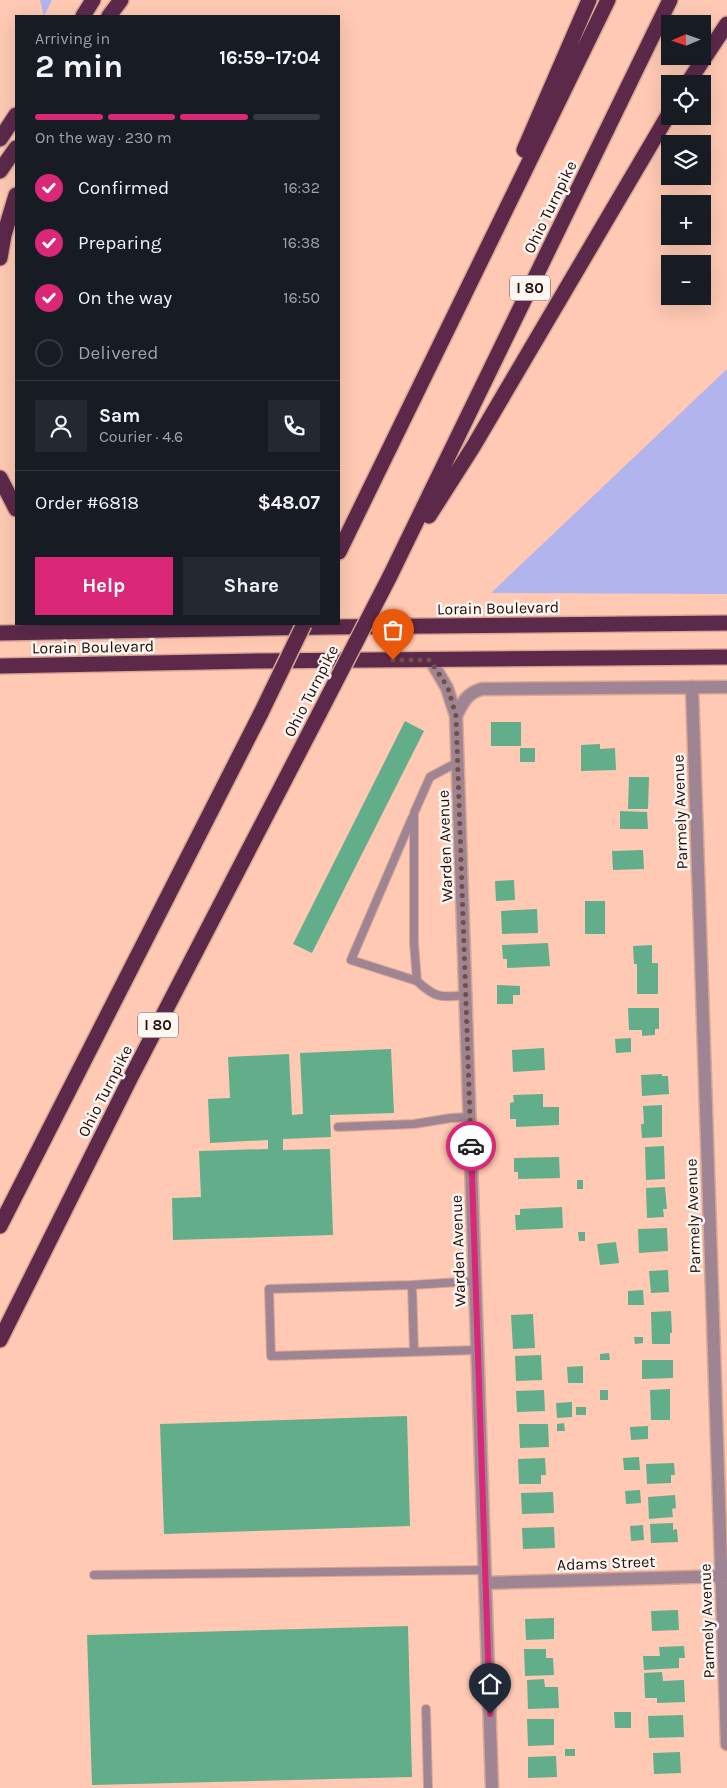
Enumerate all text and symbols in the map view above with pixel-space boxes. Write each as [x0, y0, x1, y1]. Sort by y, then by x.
north arrow [661, 15, 711, 65]
map controls [661, 15, 711, 305]
text: Arriving in [35, 29, 110, 48]
text: 16:59–17:04 [219, 47, 320, 69]
text: 2 min [35, 48, 123, 85]
button: locate [661, 75, 711, 125]
text: On the way · 230 m [35, 128, 172, 147]
button: layers [661, 135, 711, 185]
street label: Ohio Turnpike [519, 158, 581, 256]
icon: check [35, 174, 63, 202]
text: Confirmed [78, 177, 169, 199]
text: 16:32 [283, 178, 320, 197]
button: + [661, 195, 711, 245]
icon: check [35, 229, 63, 257]
text: Preparing [78, 232, 161, 254]
text: 16:38 [283, 233, 320, 252]
button: − [661, 255, 711, 305]
road number: I 80 [510, 276, 550, 300]
icon: check [35, 284, 63, 312]
text: On the way [78, 287, 172, 309]
text: 16:50 [283, 288, 320, 307]
text: Delivered [78, 342, 158, 364]
button: person [35, 400, 87, 452]
button: phone [268, 400, 320, 452]
text: Sam [99, 405, 140, 427]
text: Courier · 4.6 [99, 427, 183, 446]
text: Order #6818 [35, 492, 139, 514]
text: $48.07 [258, 492, 320, 514]
button: Help [35, 557, 173, 615]
button: Share [183, 557, 320, 615]
street label: Lorain Boulevard [437, 597, 559, 619]
pin [372, 609, 414, 660]
icon: bag [379, 616, 407, 644]
street label: Lorain Boulevard [32, 636, 154, 658]
street label: Ohio Turnpike [280, 642, 342, 740]
street label: Parmely Avenue [668, 754, 692, 870]
street label: Warden Avenue [434, 790, 456, 902]
road number: I 80 [138, 1012, 178, 1038]
street label: Ohio Turnpike [74, 1042, 136, 1140]
courier [446, 1121, 496, 1171]
icon: car [457, 1132, 485, 1160]
street label: Parmely Avenue [681, 1158, 705, 1274]
street label: Warden Avenue [447, 1195, 469, 1307]
street label: Adams Street [556, 1552, 656, 1574]
street label: Parmely Avenue [695, 1563, 719, 1679]
pin [469, 1663, 511, 1714]
icon: home [476, 1670, 504, 1698]

